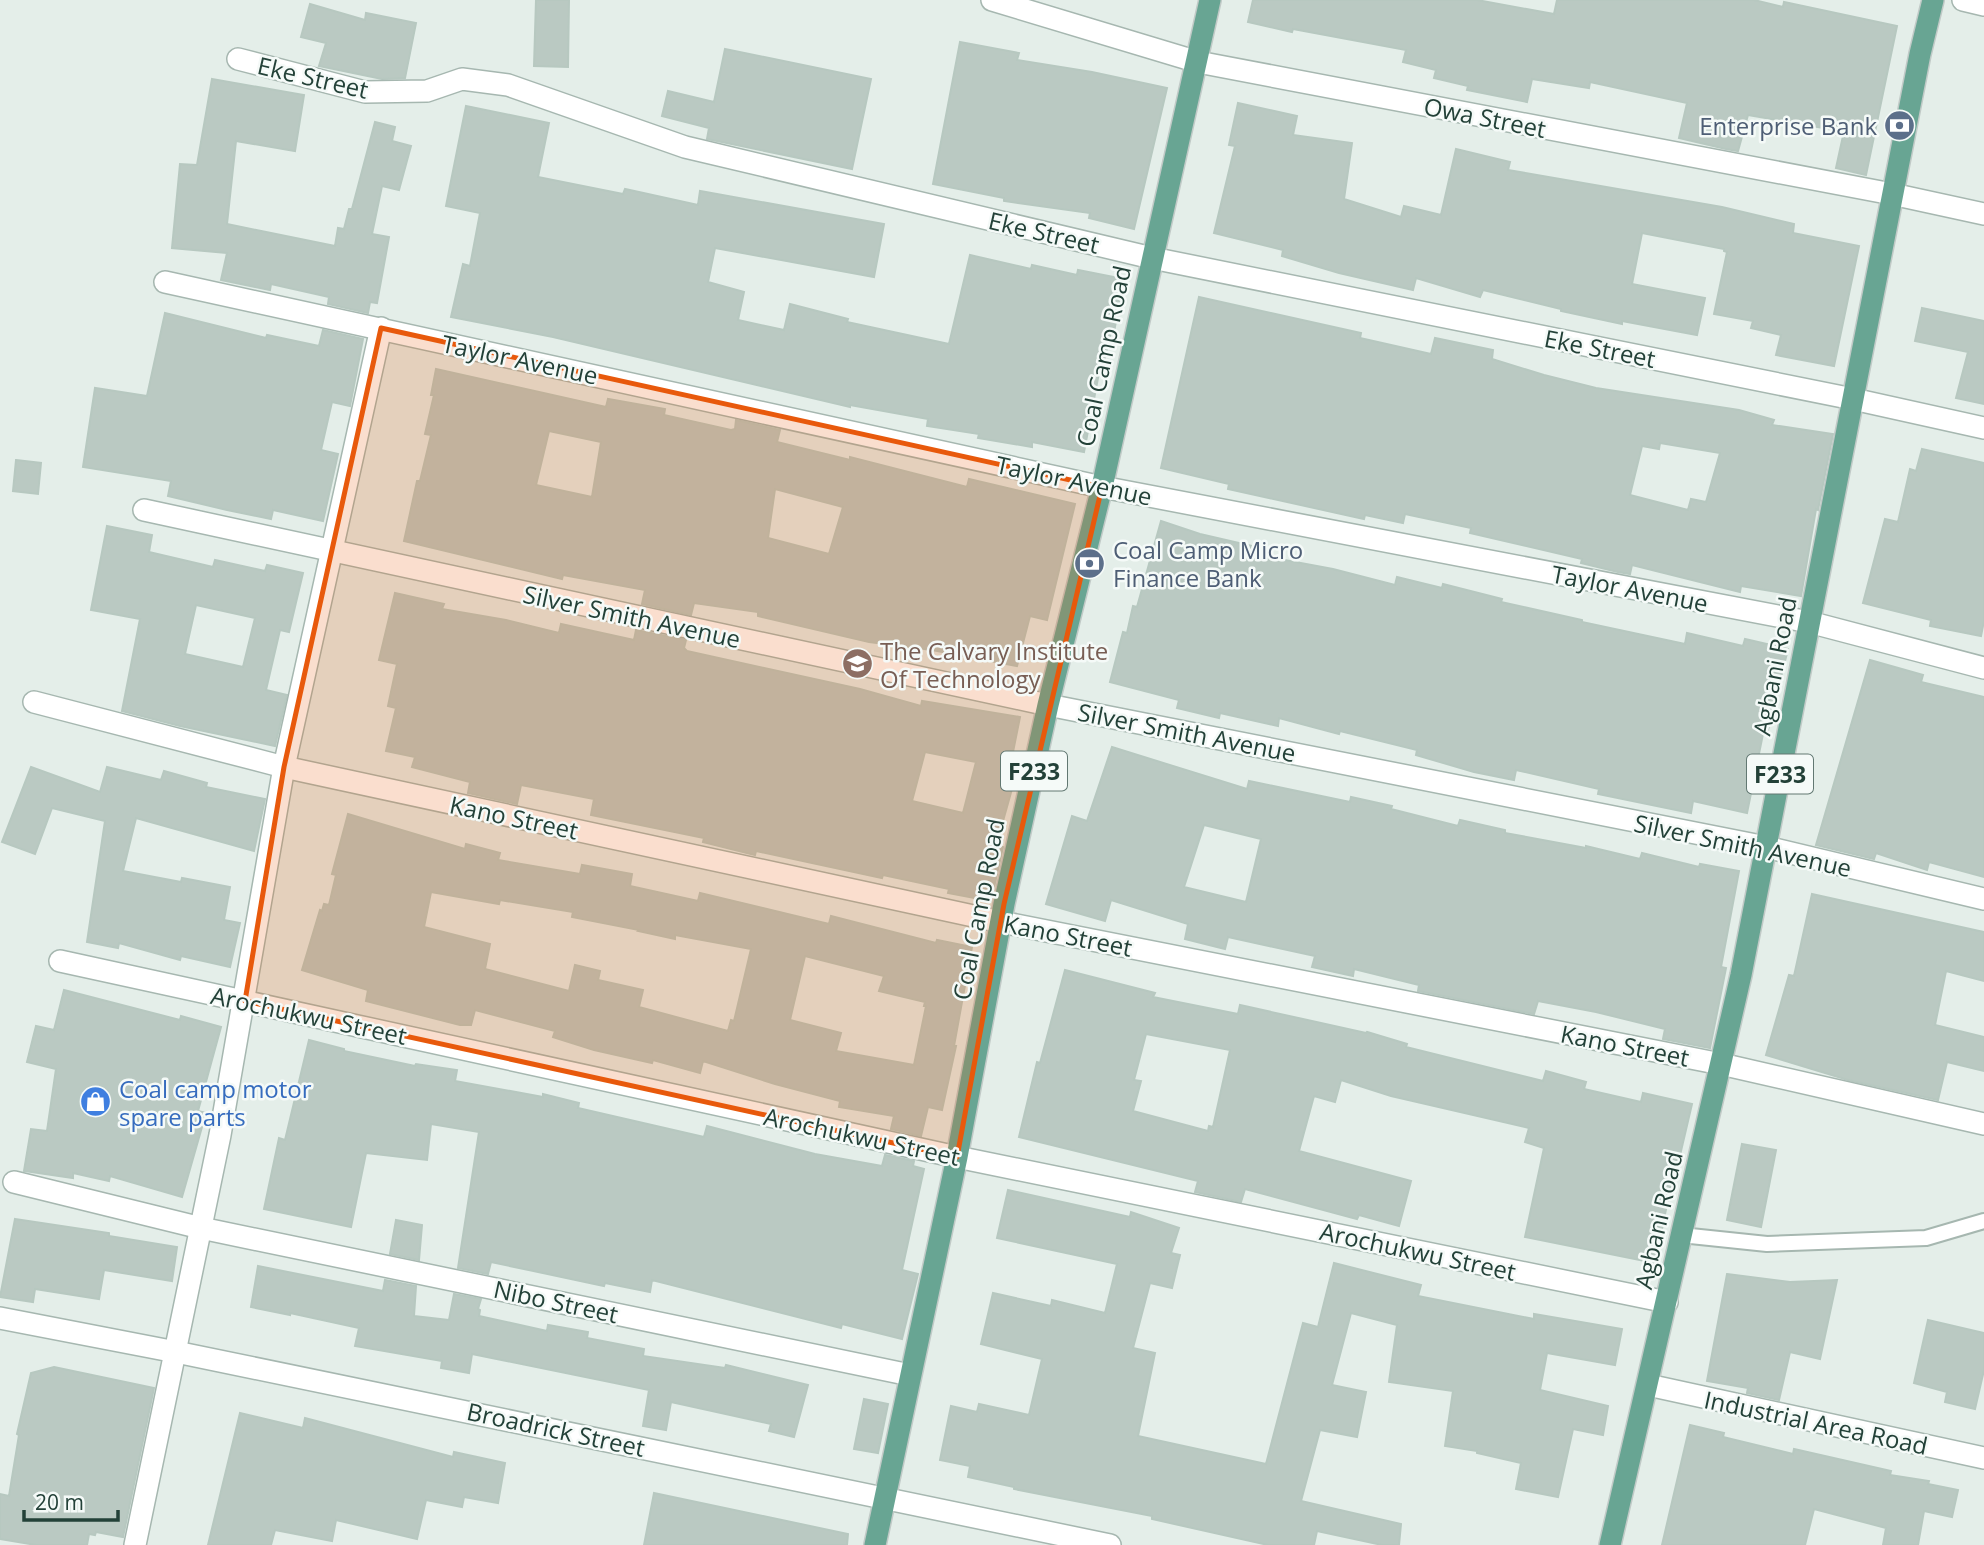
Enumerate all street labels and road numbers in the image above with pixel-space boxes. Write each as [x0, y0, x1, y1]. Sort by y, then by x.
street label: Eke Street [254, 48, 372, 106]
street label: Owa Street [1421, 89, 1549, 145]
street label: Eke Street [985, 203, 1103, 261]
street label: Coal Camp Road [1068, 263, 1138, 449]
street label: Eke Street [1542, 321, 1658, 375]
street label: Taylor Avenue [439, 326, 601, 392]
street label: Taylor Avenue [993, 447, 1155, 513]
street label: Taylor Avenue [1549, 557, 1711, 619]
street label: Silver Smith Avenue [520, 577, 744, 655]
street label: Agbani Road [1744, 594, 1804, 738]
street label: Silver Smith Avenue [1075, 695, 1299, 769]
road number: F233 [1001, 751, 1067, 790]
road number: F233 [1747, 754, 1813, 794]
street label: Kano Street [447, 787, 581, 847]
street label: Silver Smith Avenue [1631, 806, 1855, 884]
street label: Coal Camp Road [944, 816, 1012, 1002]
street label: Kano Street [1001, 906, 1135, 964]
street label: Arochukwu Street [208, 978, 410, 1052]
street label: Kano Street [1558, 1016, 1692, 1074]
street label: Arochukwu Street [761, 1099, 963, 1173]
street label: Agbani Road [1626, 1148, 1690, 1292]
street label: Arochukwu Street [1317, 1214, 1519, 1288]
street label: Nibo Street [491, 1272, 621, 1330]
street label: Industrial Area Road [1701, 1382, 1931, 1462]
street label: Broadrick Street [464, 1394, 648, 1464]

